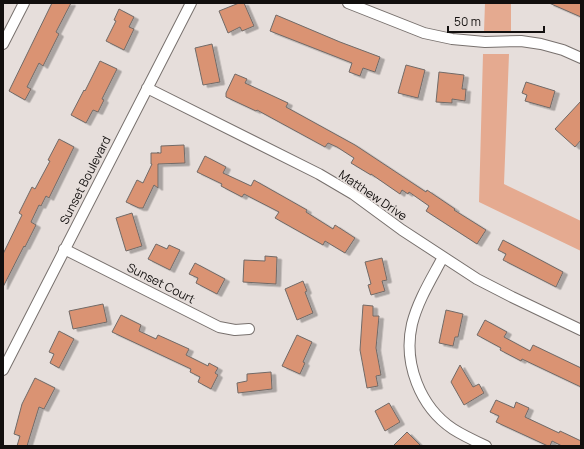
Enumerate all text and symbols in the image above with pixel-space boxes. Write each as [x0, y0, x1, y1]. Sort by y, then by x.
scale bar [448, 8, 544, 34]
text: 50 m [454, 13, 481, 30]
street label: Sunset Boulevard [55, 133, 115, 227]
street label: Matthew Drive [335, 166, 411, 224]
street label: Sunset Court [124, 259, 198, 307]

